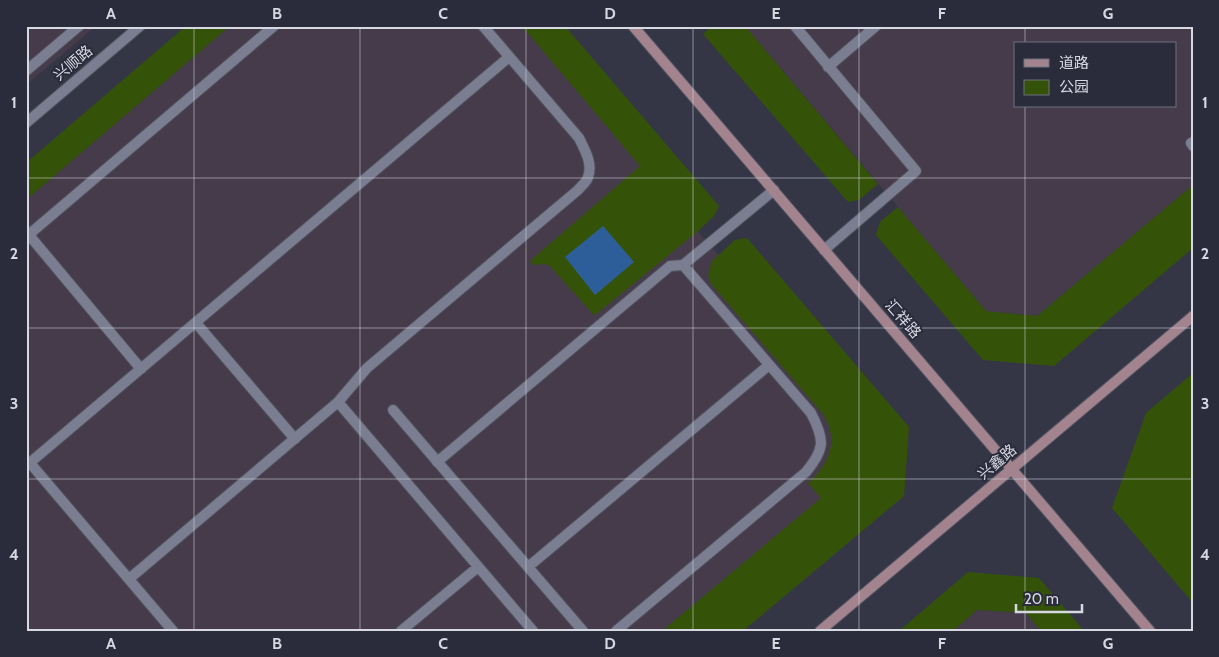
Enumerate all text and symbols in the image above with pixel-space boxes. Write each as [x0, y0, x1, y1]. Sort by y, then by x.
text: A [106, 4, 116, 23]
text: B [272, 4, 282, 23]
text: C [438, 4, 448, 23]
text: D [604, 4, 616, 23]
text: E [771, 4, 781, 23]
text: F [938, 4, 947, 23]
text: G [1103, 4, 1113, 23]
street label: 兴顺路 [50, 42, 96, 84]
legend [1014, 42, 1176, 108]
text: 道路 [1059, 54, 1089, 72]
text: 公园 [1059, 78, 1089, 96]
text: 1 [11, 93, 17, 112]
text: 1 [1202, 93, 1208, 112]
text: 2 [10, 244, 18, 263]
text: 2 [1201, 244, 1209, 263]
street label: 汇祥路 [881, 296, 925, 342]
text: 3 [10, 394, 18, 413]
text: 3 [1201, 394, 1209, 413]
street label: 兴鑫路 [974, 441, 1020, 483]
text: 4 [9, 545, 19, 564]
text: 4 [1200, 545, 1210, 564]
scale bar [1016, 582, 1083, 614]
text: 20 m [1024, 590, 1059, 608]
text: A [106, 634, 116, 653]
text: B [272, 634, 282, 653]
text: C [438, 634, 448, 653]
text: D [604, 634, 616, 653]
text: E [771, 634, 781, 653]
text: F [938, 634, 947, 653]
text: G [1103, 634, 1113, 653]

